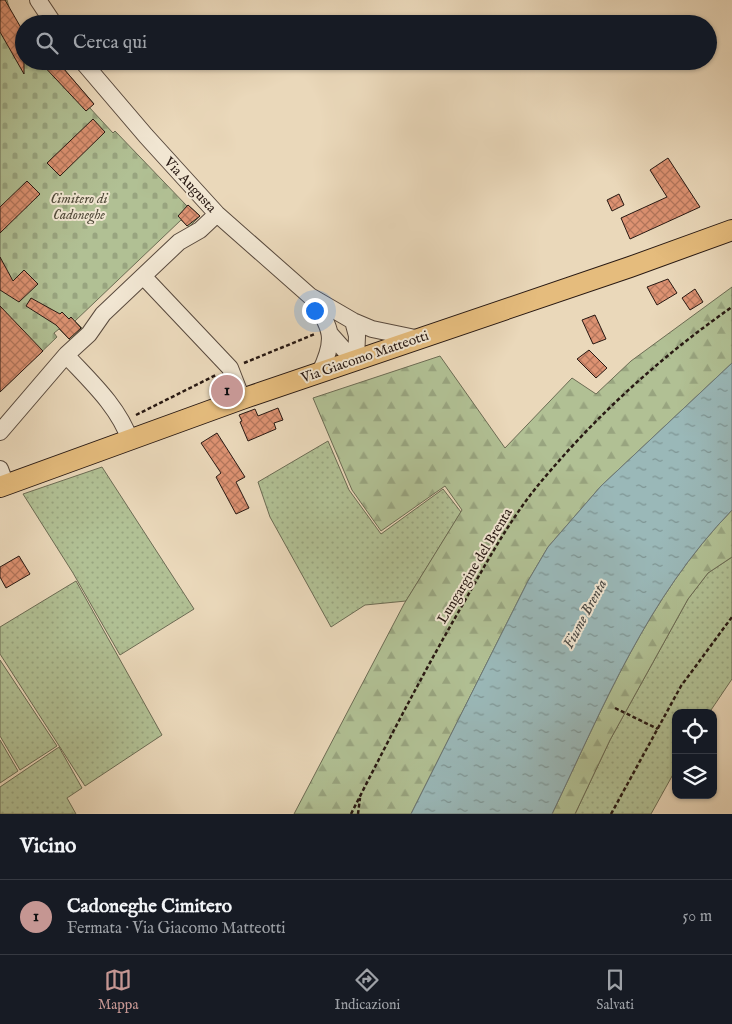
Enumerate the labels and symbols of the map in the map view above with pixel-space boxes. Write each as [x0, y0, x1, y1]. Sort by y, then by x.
street label: Via Augusta [159, 153, 221, 217]
park label: Cimitero di Cadoneghe [50, 190, 109, 225]
your location [302, 298, 328, 324]
street label: Via Giacomo Matteotti [298, 327, 432, 388]
pin: 1 [211, 372, 243, 410]
street label: Lungargine del Brenta [433, 504, 517, 627]
water label: Fiume Brenta [559, 576, 611, 652]

